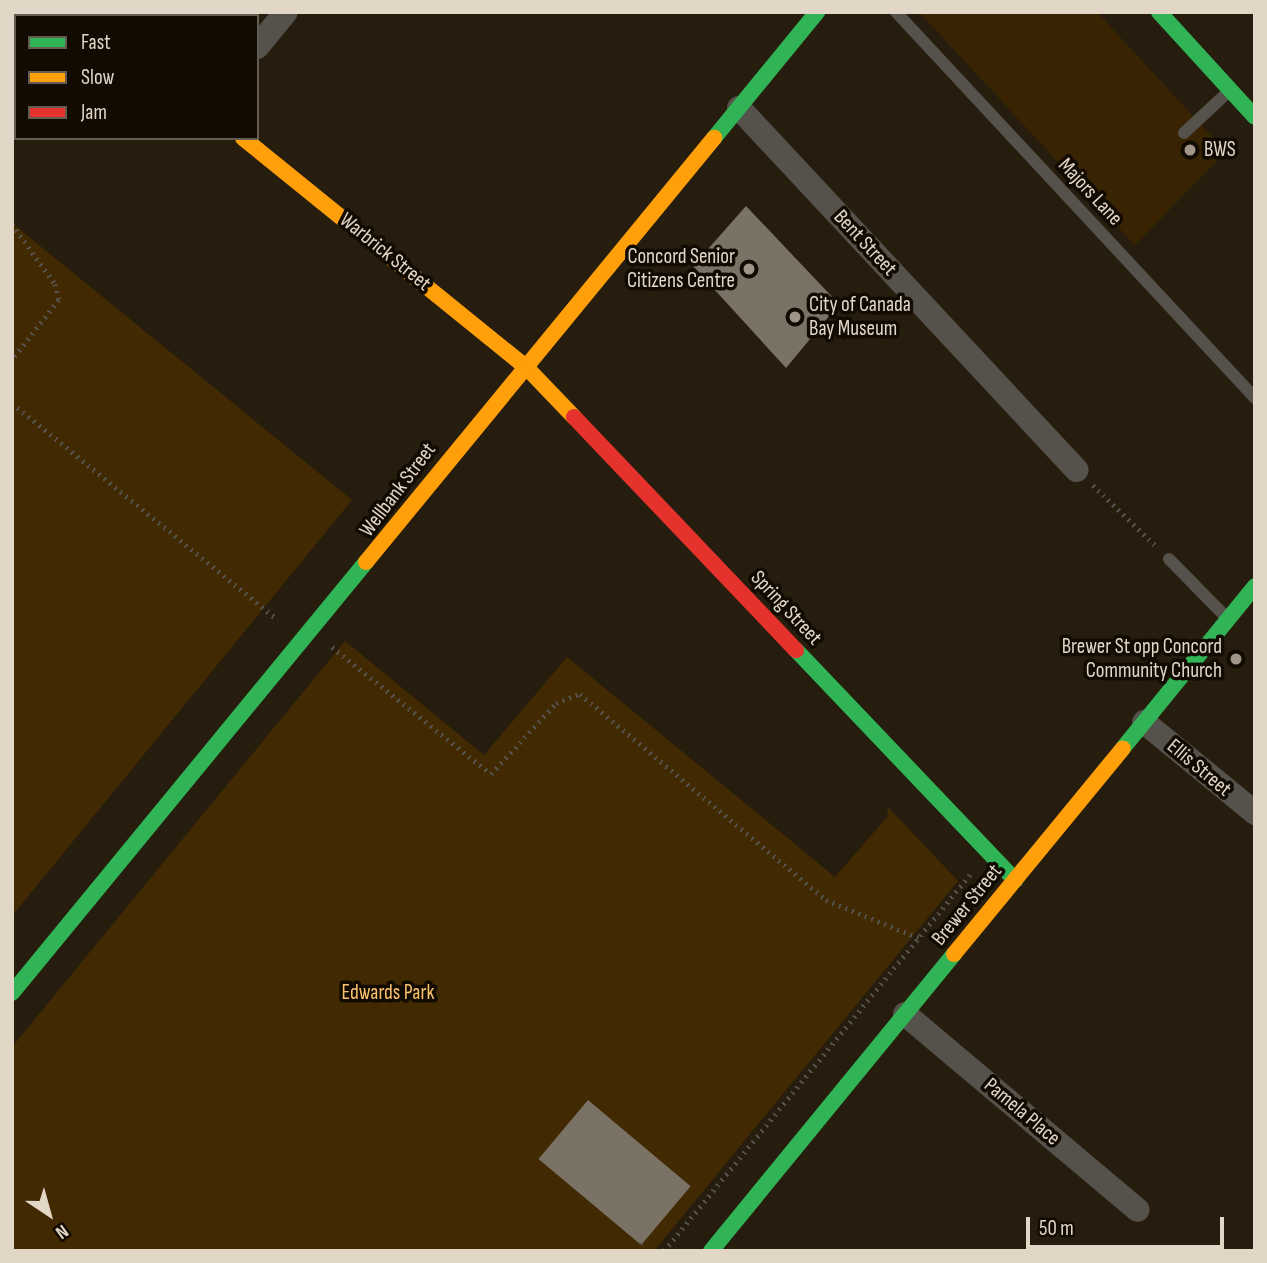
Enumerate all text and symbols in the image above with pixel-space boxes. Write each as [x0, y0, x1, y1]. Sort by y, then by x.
legend [14, 14, 259, 140]
text: Fast [81, 30, 111, 55]
text: Slow [81, 65, 114, 90]
text: Jam [81, 100, 107, 125]
place label: BWS [1204, 137, 1236, 163]
marker: BWS [1182, 142, 1198, 158]
street label: Majors Lane [1053, 153, 1127, 231]
street label: Bent Street [828, 205, 902, 281]
street label: Warbrick Street [334, 208, 436, 296]
place label: Concord Senior Citizens Centre [627, 244, 735, 294]
marker: Concord Senior Citizens Centre [741, 261, 757, 277]
place label: City of Canada Bay Museum [809, 292, 911, 342]
marker: City of Canada Bay Museum [787, 309, 803, 325]
street label: Wellbank Street [355, 438, 441, 542]
street label: Spring Street [745, 566, 827, 650]
place label: Brewer St opp Concord Community Church [1062, 634, 1222, 684]
marker: Brewer St opp Concord Community Church [1228, 651, 1244, 667]
street label: Ellis Street [1162, 734, 1236, 802]
street label: Brewer Street [927, 859, 1007, 951]
park label: Edwards Park [342, 980, 434, 1006]
street label: Pamela Place [979, 1073, 1065, 1151]
north arrow [14, 1179, 84, 1249]
scale bar [1029, 1204, 1227, 1248]
text: 50 m [1039, 1216, 1074, 1241]
text: N [51, 1219, 73, 1244]

